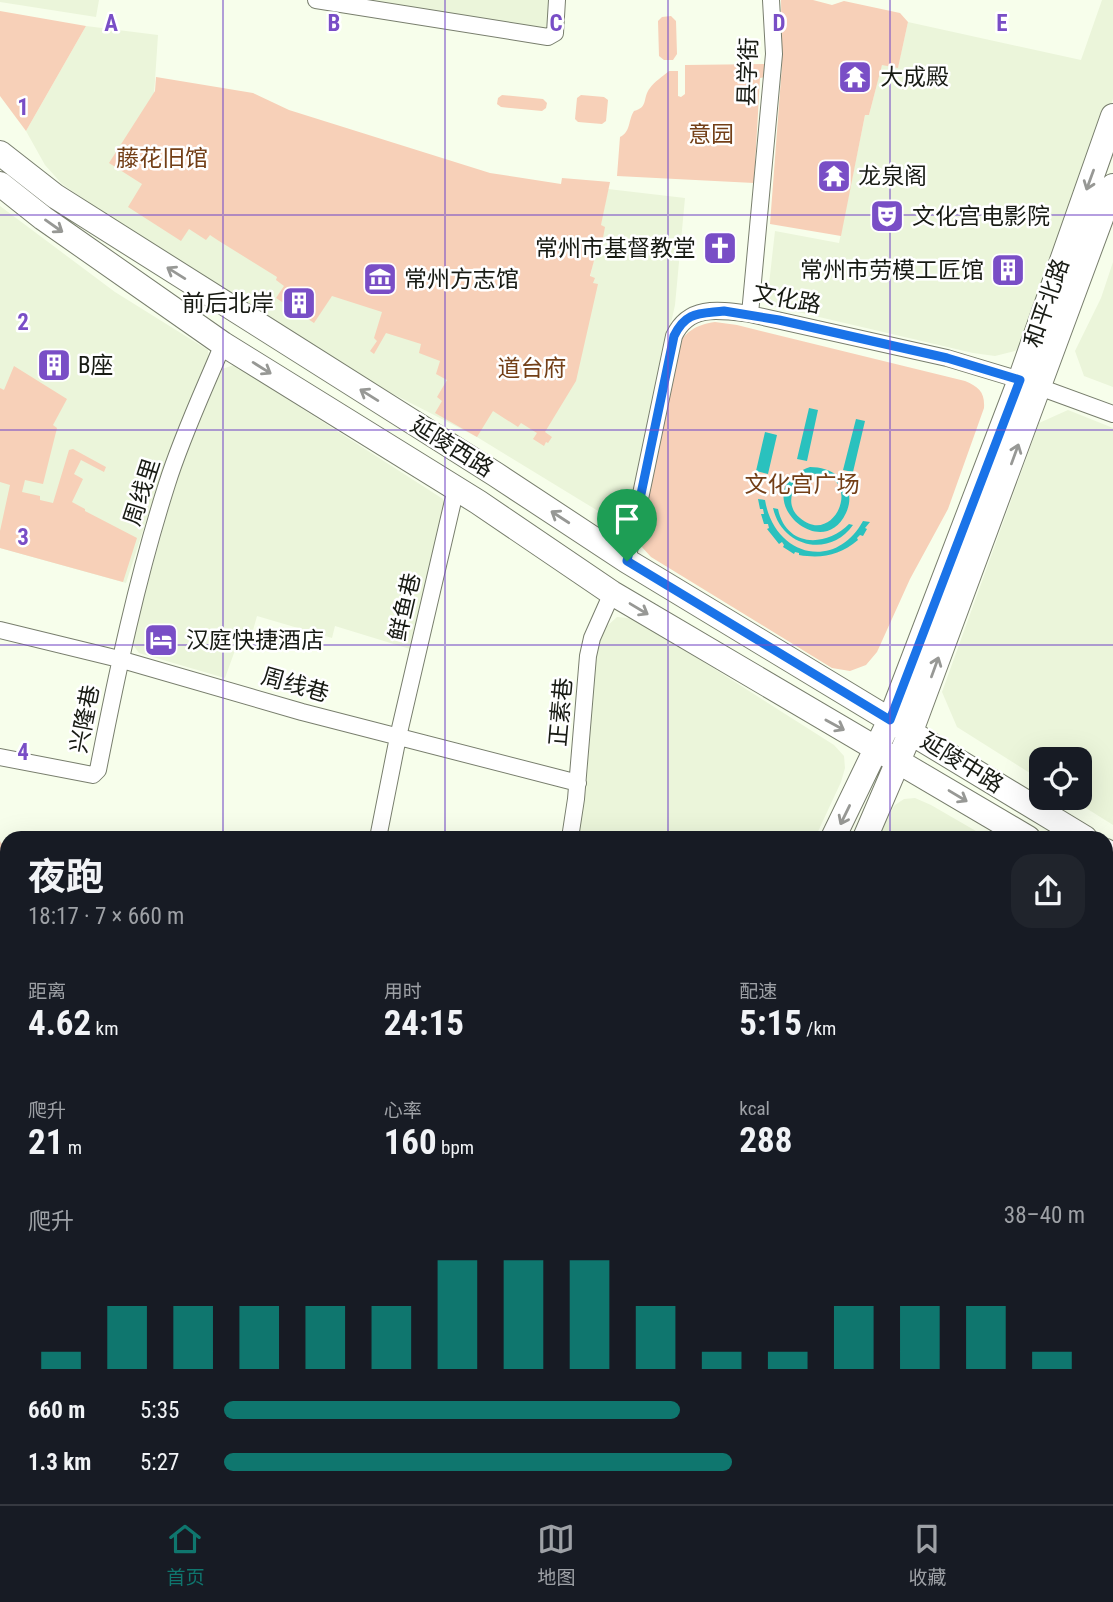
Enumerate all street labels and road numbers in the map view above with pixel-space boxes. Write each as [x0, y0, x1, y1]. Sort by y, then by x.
street label: 县学街 [733, 37, 763, 107]
street label: 和平北路 [1019, 255, 1075, 351]
street label: 文化路 [751, 279, 823, 319]
street label: 延陵西路 [406, 411, 498, 483]
street label: 周线里 [118, 455, 166, 529]
street label: 鲜鱼巷 [384, 570, 426, 644]
street label: 周线巷 [258, 663, 332, 707]
street label: 正素巷 [545, 676, 577, 748]
street label: 兴隆巷 [65, 683, 105, 755]
street label: 延陵中路 [916, 727, 1008, 799]

